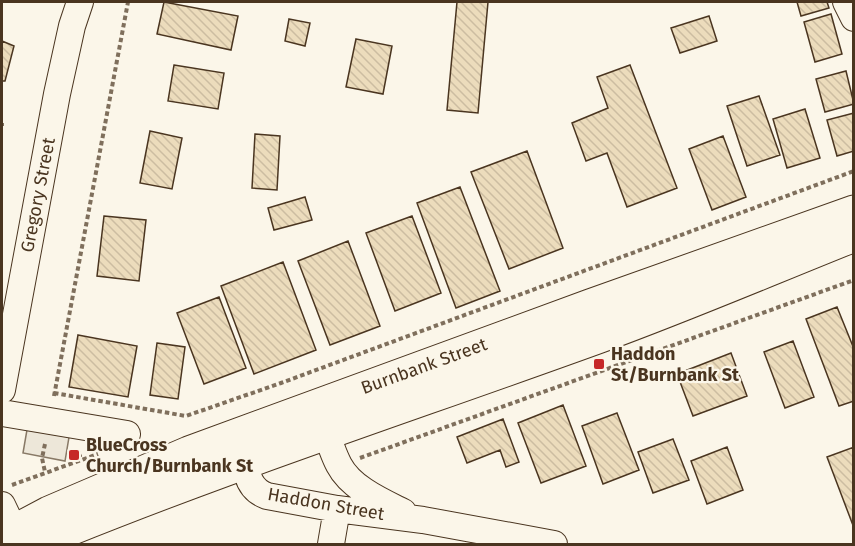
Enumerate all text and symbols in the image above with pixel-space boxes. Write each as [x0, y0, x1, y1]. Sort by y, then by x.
street label: Gregory Street [16, 135, 60, 254]
street label: Burnbank Street [358, 333, 491, 399]
place label: Haddon St/Burnbank St [611, 343, 740, 386]
marker: Haddon St/Burnbank St [592, 357, 606, 371]
place label: BlueCross Church/Burnbank St [86, 434, 254, 477]
marker: BlueCross Church/Burnbank St [67, 448, 81, 462]
street label: Haddon Street [266, 483, 387, 525]

